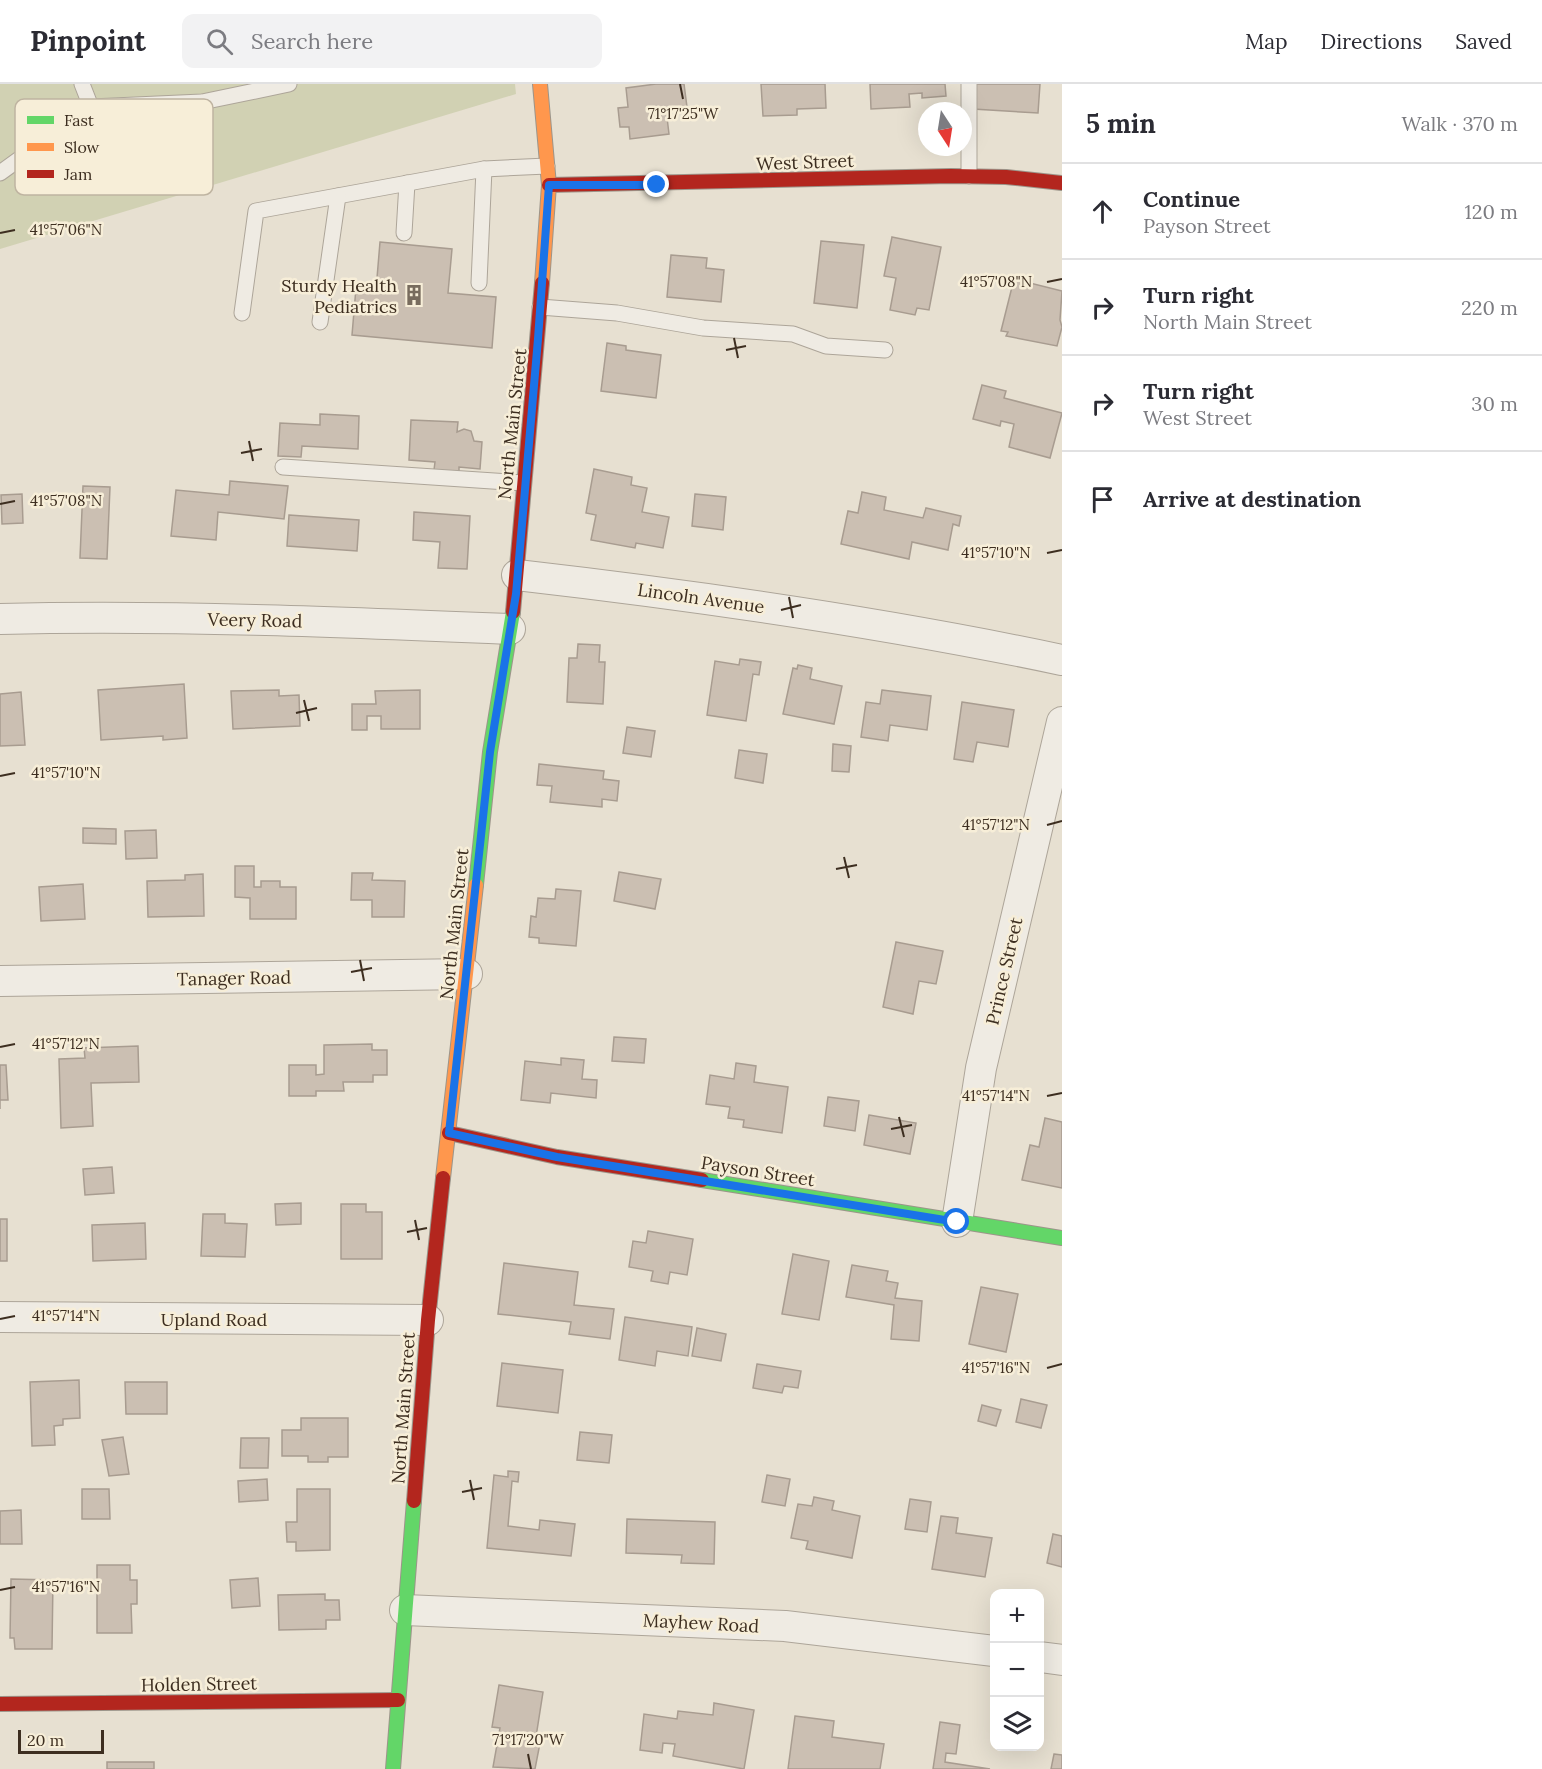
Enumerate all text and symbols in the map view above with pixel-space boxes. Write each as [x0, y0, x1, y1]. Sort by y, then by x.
search box [182, 14, 602, 68]
text: Pinpoint [30, 23, 146, 59]
icon: search [203, 25, 236, 58]
text: Search here [251, 27, 373, 55]
text: Map [1245, 28, 1288, 55]
text: Directions [1321, 28, 1422, 55]
text: Saved [1455, 28, 1512, 55]
legend [15, 99, 213, 195]
north arrow [918, 102, 972, 156]
text: 71°17'25"W [648, 104, 719, 123]
text: 5 min [1086, 107, 1156, 140]
text: Fast [64, 110, 95, 130]
text: Walk · 370 m [1401, 111, 1518, 136]
text: Slow [64, 137, 100, 157]
street label: West Street [756, 149, 854, 175]
text: Jam [63, 164, 92, 184]
route end [643, 171, 669, 197]
text: Continue [1143, 185, 1240, 213]
icon: ahead [1086, 195, 1119, 228]
text: 120 m [1464, 199, 1518, 224]
text: Payson Street [1143, 213, 1271, 238]
text: 41°57'06"N [30, 220, 102, 239]
text: 41°57'08"N [960, 272, 1032, 291]
place label: Sturdy Health Pediatrics [281, 274, 397, 318]
text: Turn right [1143, 281, 1254, 309]
building icon: Sturdy Health Pediatrics [402, 283, 426, 307]
icon: right [1086, 291, 1119, 324]
text: 220 m [1461, 295, 1518, 320]
text: North Main Street [1143, 309, 1312, 334]
street label: North Main Street [493, 347, 531, 501]
text: Turn right [1143, 377, 1254, 405]
icon: right [1086, 387, 1119, 420]
text: 30 m [1471, 391, 1518, 416]
text: West Street [1143, 405, 1252, 430]
icon: arrive [1086, 483, 1119, 516]
text: Arrive at destination [1143, 485, 1361, 513]
text: 41°57'08"N [30, 491, 102, 510]
text: 41°57'10"N [961, 543, 1031, 562]
street label: Lincoln Avenue [636, 578, 766, 618]
street label: Veery Road [207, 608, 303, 632]
text: 41°57'10"N [31, 763, 101, 782]
text: 41°57'12"N [962, 815, 1030, 834]
street label: North Main Street [435, 847, 473, 1001]
street label: Prince Street [980, 915, 1028, 1027]
street label: Tanager Road [177, 965, 292, 990]
text: 41°57'12"N [32, 1034, 100, 1053]
text: 41°57'14"N [962, 1086, 1030, 1105]
street label: Payson Street [699, 1151, 817, 1191]
route start [943, 1208, 969, 1234]
text: 41°57'14"N [32, 1306, 100, 1325]
street label: Upland Road [161, 1308, 268, 1331]
street label: North Main Street [386, 1331, 420, 1485]
text: 41°57'16"N [962, 1358, 1030, 1377]
text: 41°57'16"N [32, 1577, 100, 1596]
map controls [990, 1589, 1044, 1751]
button: + [990, 1589, 1044, 1643]
street label: Mayhew Road [642, 1608, 760, 1638]
button: − [990, 1643, 1044, 1697]
street label: Holden Street [141, 1671, 257, 1697]
button: layers [990, 1697, 1044, 1751]
scale bar [18, 1727, 104, 1754]
text: 20 m [27, 1730, 64, 1750]
text: 71°17'20"W [492, 1730, 565, 1749]

